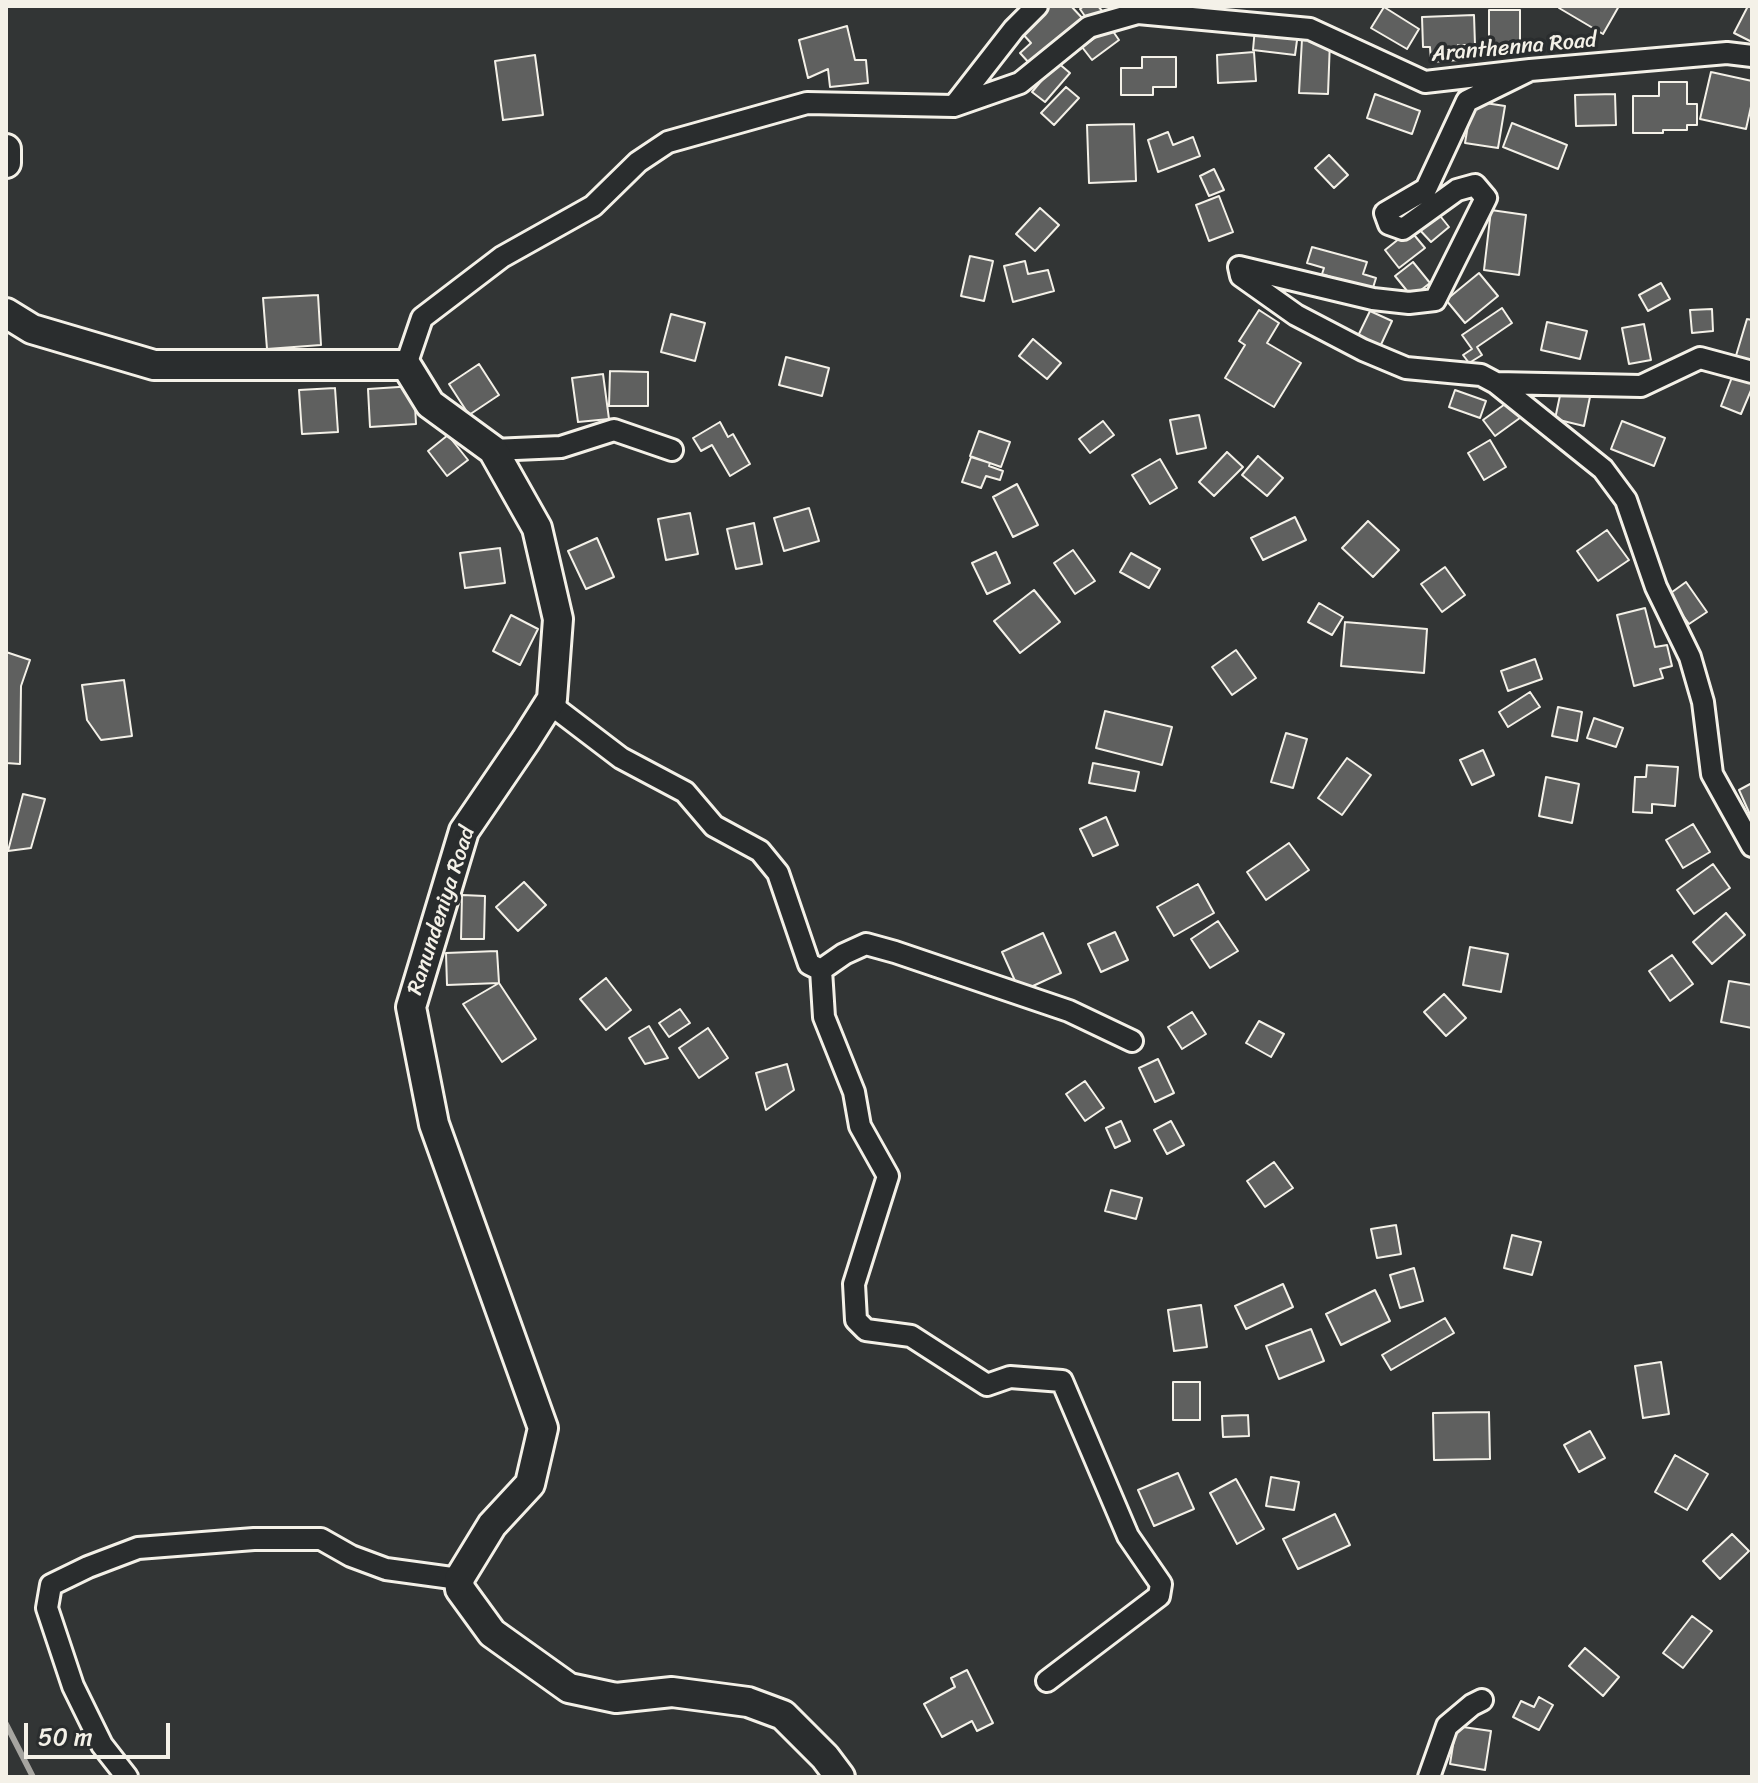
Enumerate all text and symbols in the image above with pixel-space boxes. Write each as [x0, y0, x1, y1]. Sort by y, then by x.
street label: Aranthenna Road [1430, 28, 1598, 68]
street label: Ranundeniya Road [402, 824, 482, 998]
scale bar [28, 1707, 174, 1757]
text: 50 m [38, 1716, 93, 1758]

